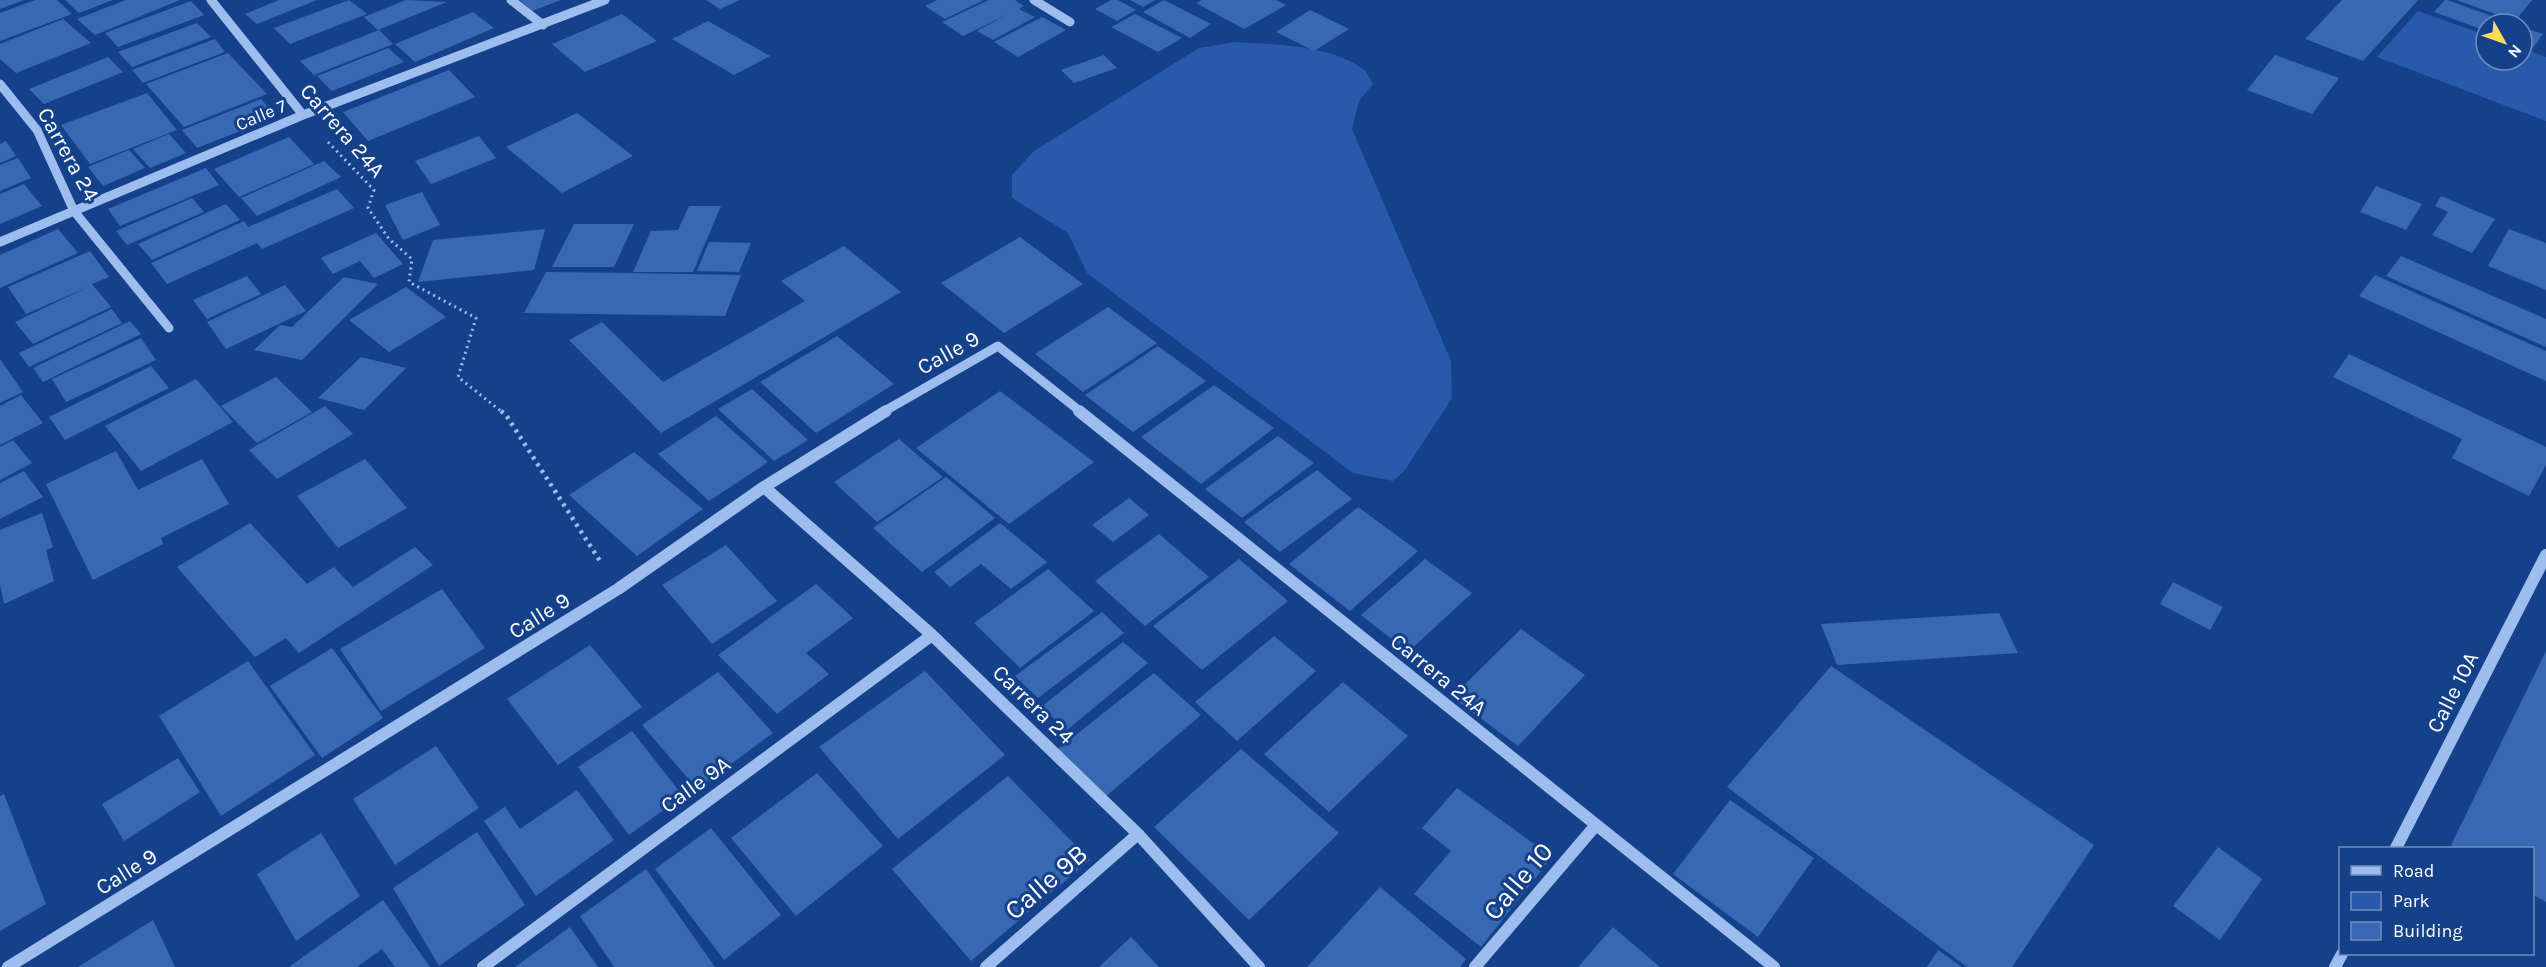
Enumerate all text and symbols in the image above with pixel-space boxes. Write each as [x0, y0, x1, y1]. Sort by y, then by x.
north arrow [2474, 12, 2534, 72]
text: N [2504, 41, 2526, 62]
street label: Carrera 24A [294, 78, 390, 183]
street label: Calle 7 [232, 94, 290, 135]
street label: Carrera 24 [32, 103, 104, 206]
street label: Calle 9 [913, 325, 984, 381]
street label: Calle 9 [504, 587, 575, 645]
street label: Carrera 24A [1385, 628, 1492, 722]
street label: Calle 10A [2421, 647, 2484, 737]
street label: Carrera 24 [987, 660, 1079, 750]
street label: Calle 9A [656, 751, 736, 819]
street label: Calle 10 [1476, 836, 1560, 926]
street label: Calle 9B [998, 837, 1094, 927]
street label: Calle 9 [91, 843, 162, 901]
legend [2339, 847, 2534, 955]
text: Road [2393, 860, 2434, 882]
text: Park [2393, 890, 2430, 912]
text: Building [2393, 920, 2463, 942]

